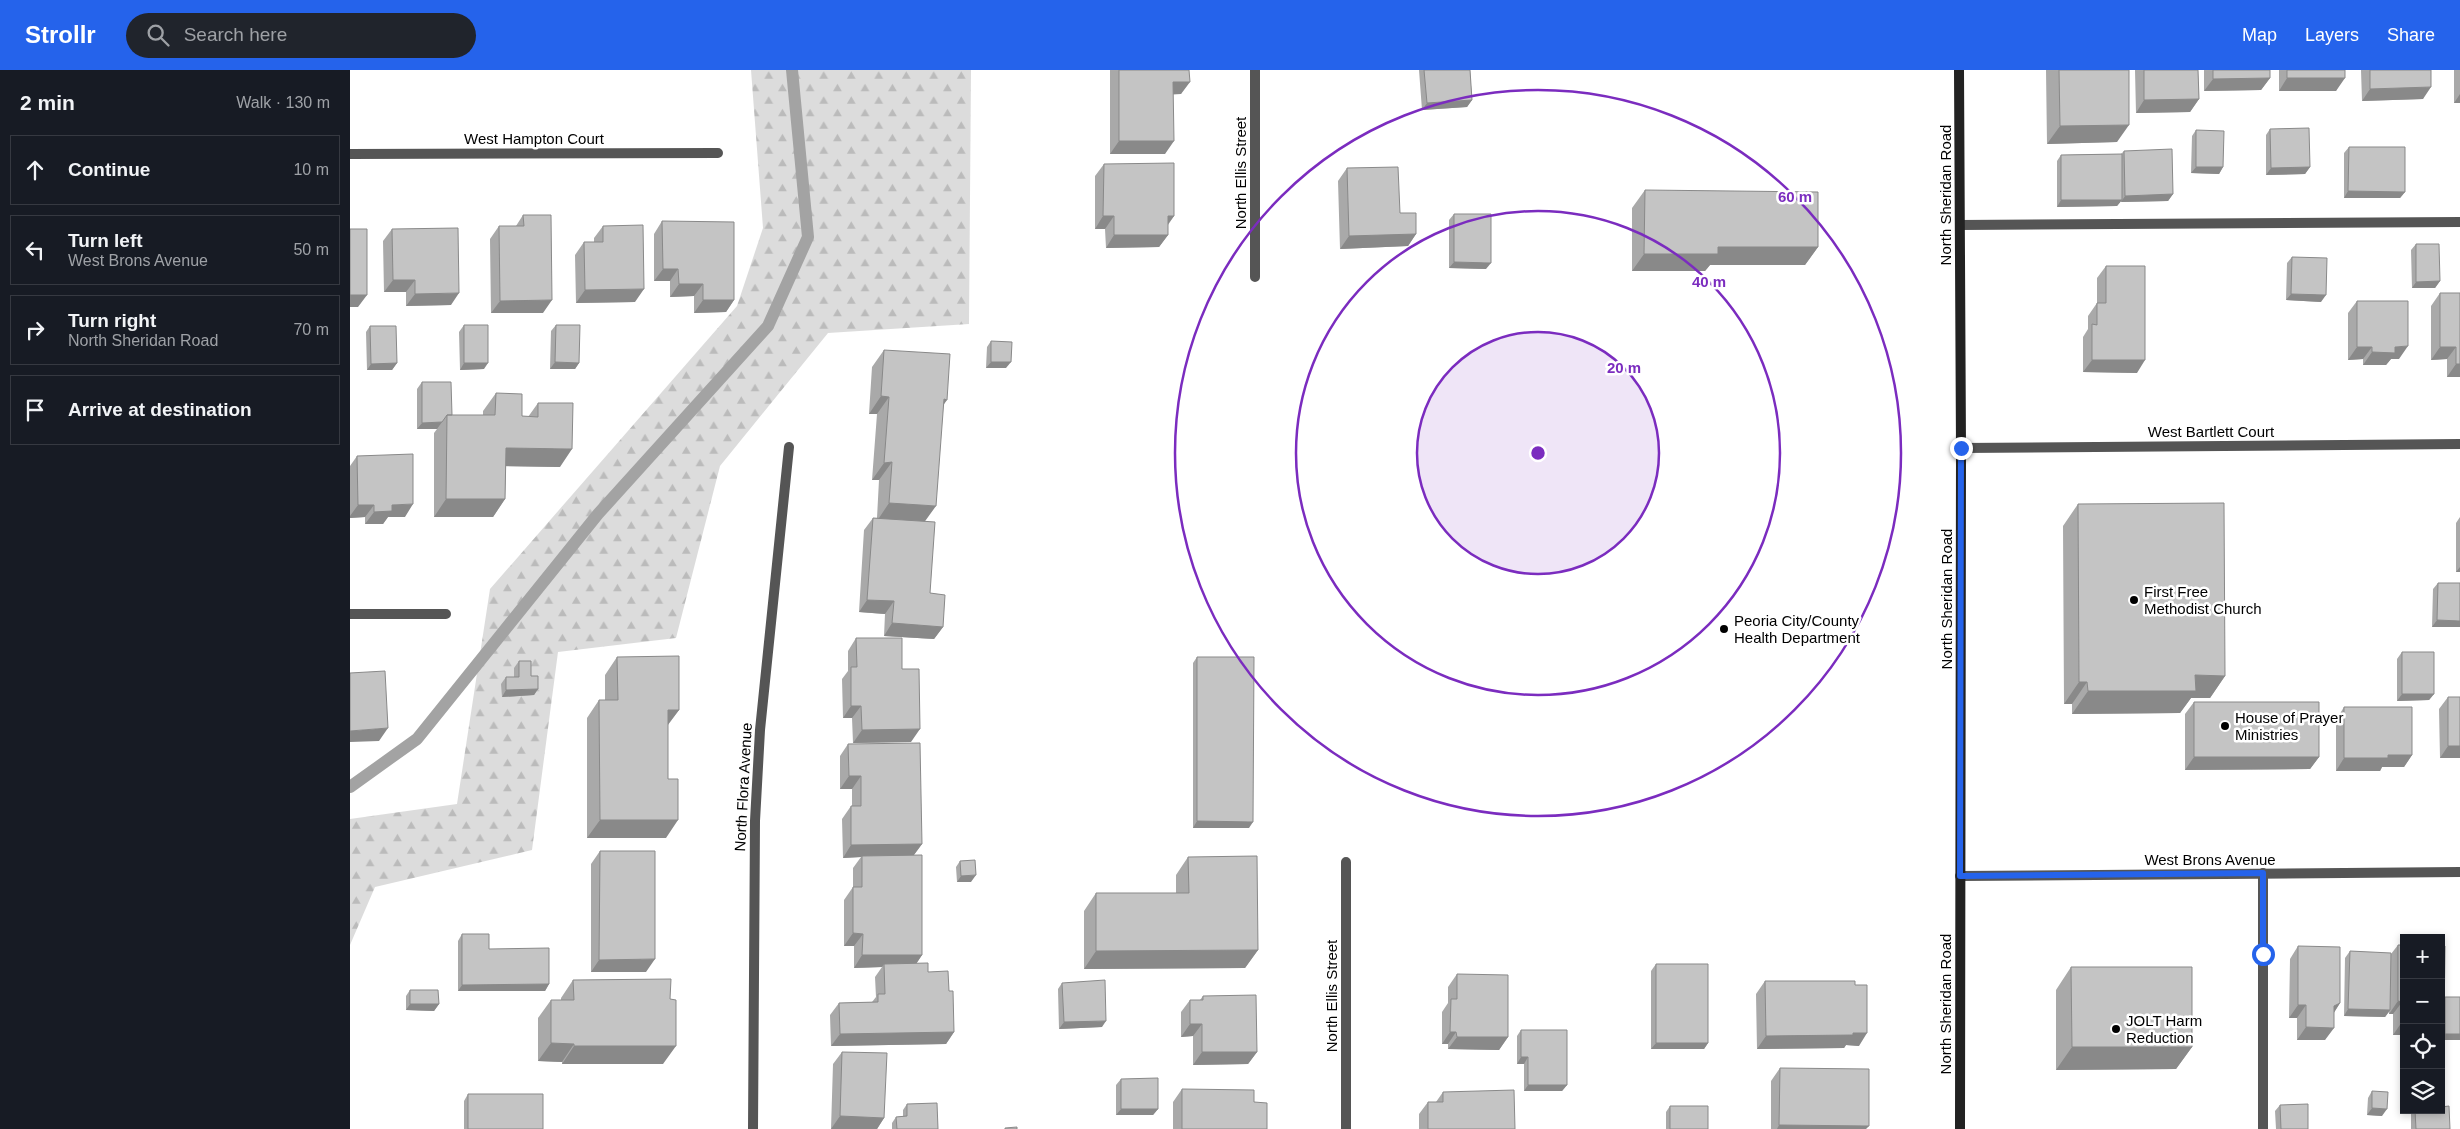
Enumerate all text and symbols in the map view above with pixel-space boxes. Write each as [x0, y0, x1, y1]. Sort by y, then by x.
search box [126, 13, 476, 58]
text: Strollr [25, 21, 96, 48]
icon: search [144, 21, 172, 49]
text: Search here [184, 24, 287, 45]
text: Map [2242, 25, 2277, 45]
text: Layers [2305, 25, 2359, 45]
text: Share [2387, 25, 2435, 45]
text: 2 min [20, 91, 75, 114]
text: Walk · 130 m [236, 94, 330, 111]
street label: North Ellis Street [1232, 116, 1249, 229]
street label: North Sheridan Road [1937, 125, 1954, 265]
street label: West Hampton Court [464, 130, 605, 147]
icon: ahead [21, 156, 49, 184]
text: Continue [68, 159, 150, 180]
text: 10 m [293, 161, 329, 178]
text: 60 m [1778, 188, 1812, 205]
text: Turn left [68, 230, 143, 251]
icon: left [21, 236, 49, 264]
text: 50 m [293, 241, 329, 258]
text: West Brons Avenue [68, 252, 208, 269]
text: 40 m [1692, 273, 1726, 290]
text: Turn right [68, 310, 156, 331]
icon: right [21, 316, 49, 344]
text: 70 m [293, 321, 329, 338]
text: North Sheridan Road [68, 332, 218, 349]
text: 20 m [1607, 359, 1641, 376]
icon: arrive [21, 396, 49, 424]
text: Arrive at destination [68, 399, 252, 420]
street label: West Bartlett Court [2148, 423, 2275, 440]
route end [1950, 437, 1973, 460]
centre of rings [1529, 444, 1547, 462]
street label: North Sheridan Road [1938, 529, 1955, 669]
place label: First Free Methodist Church [2144, 583, 2262, 617]
marker: First Free Methodist Church [2128, 594, 2140, 606]
place label: Peoria City/County Health Department [1734, 612, 1861, 646]
marker: Peoria City/County Health Department [1718, 623, 1730, 635]
place label: House of Prayer Ministries [2235, 709, 2343, 743]
marker: House of Prayer Ministries [2219, 720, 2231, 732]
street label: North Flora Avenue [731, 722, 755, 852]
street label: West Brons Avenue [2144, 851, 2276, 868]
street label: North Sheridan Road [1937, 934, 1954, 1074]
map controls [2400, 934, 2445, 1114]
button: + [2400, 934, 2445, 979]
street label: North Ellis Street [1323, 939, 1340, 1052]
route start [2252, 943, 2275, 966]
button: − [2400, 979, 2445, 1024]
place label: JOLT Harm Reduction [2126, 1012, 2202, 1046]
marker: JOLT Harm Reduction [2110, 1023, 2122, 1035]
button: locate [2400, 1024, 2445, 1069]
button: layers [2400, 1069, 2445, 1114]

